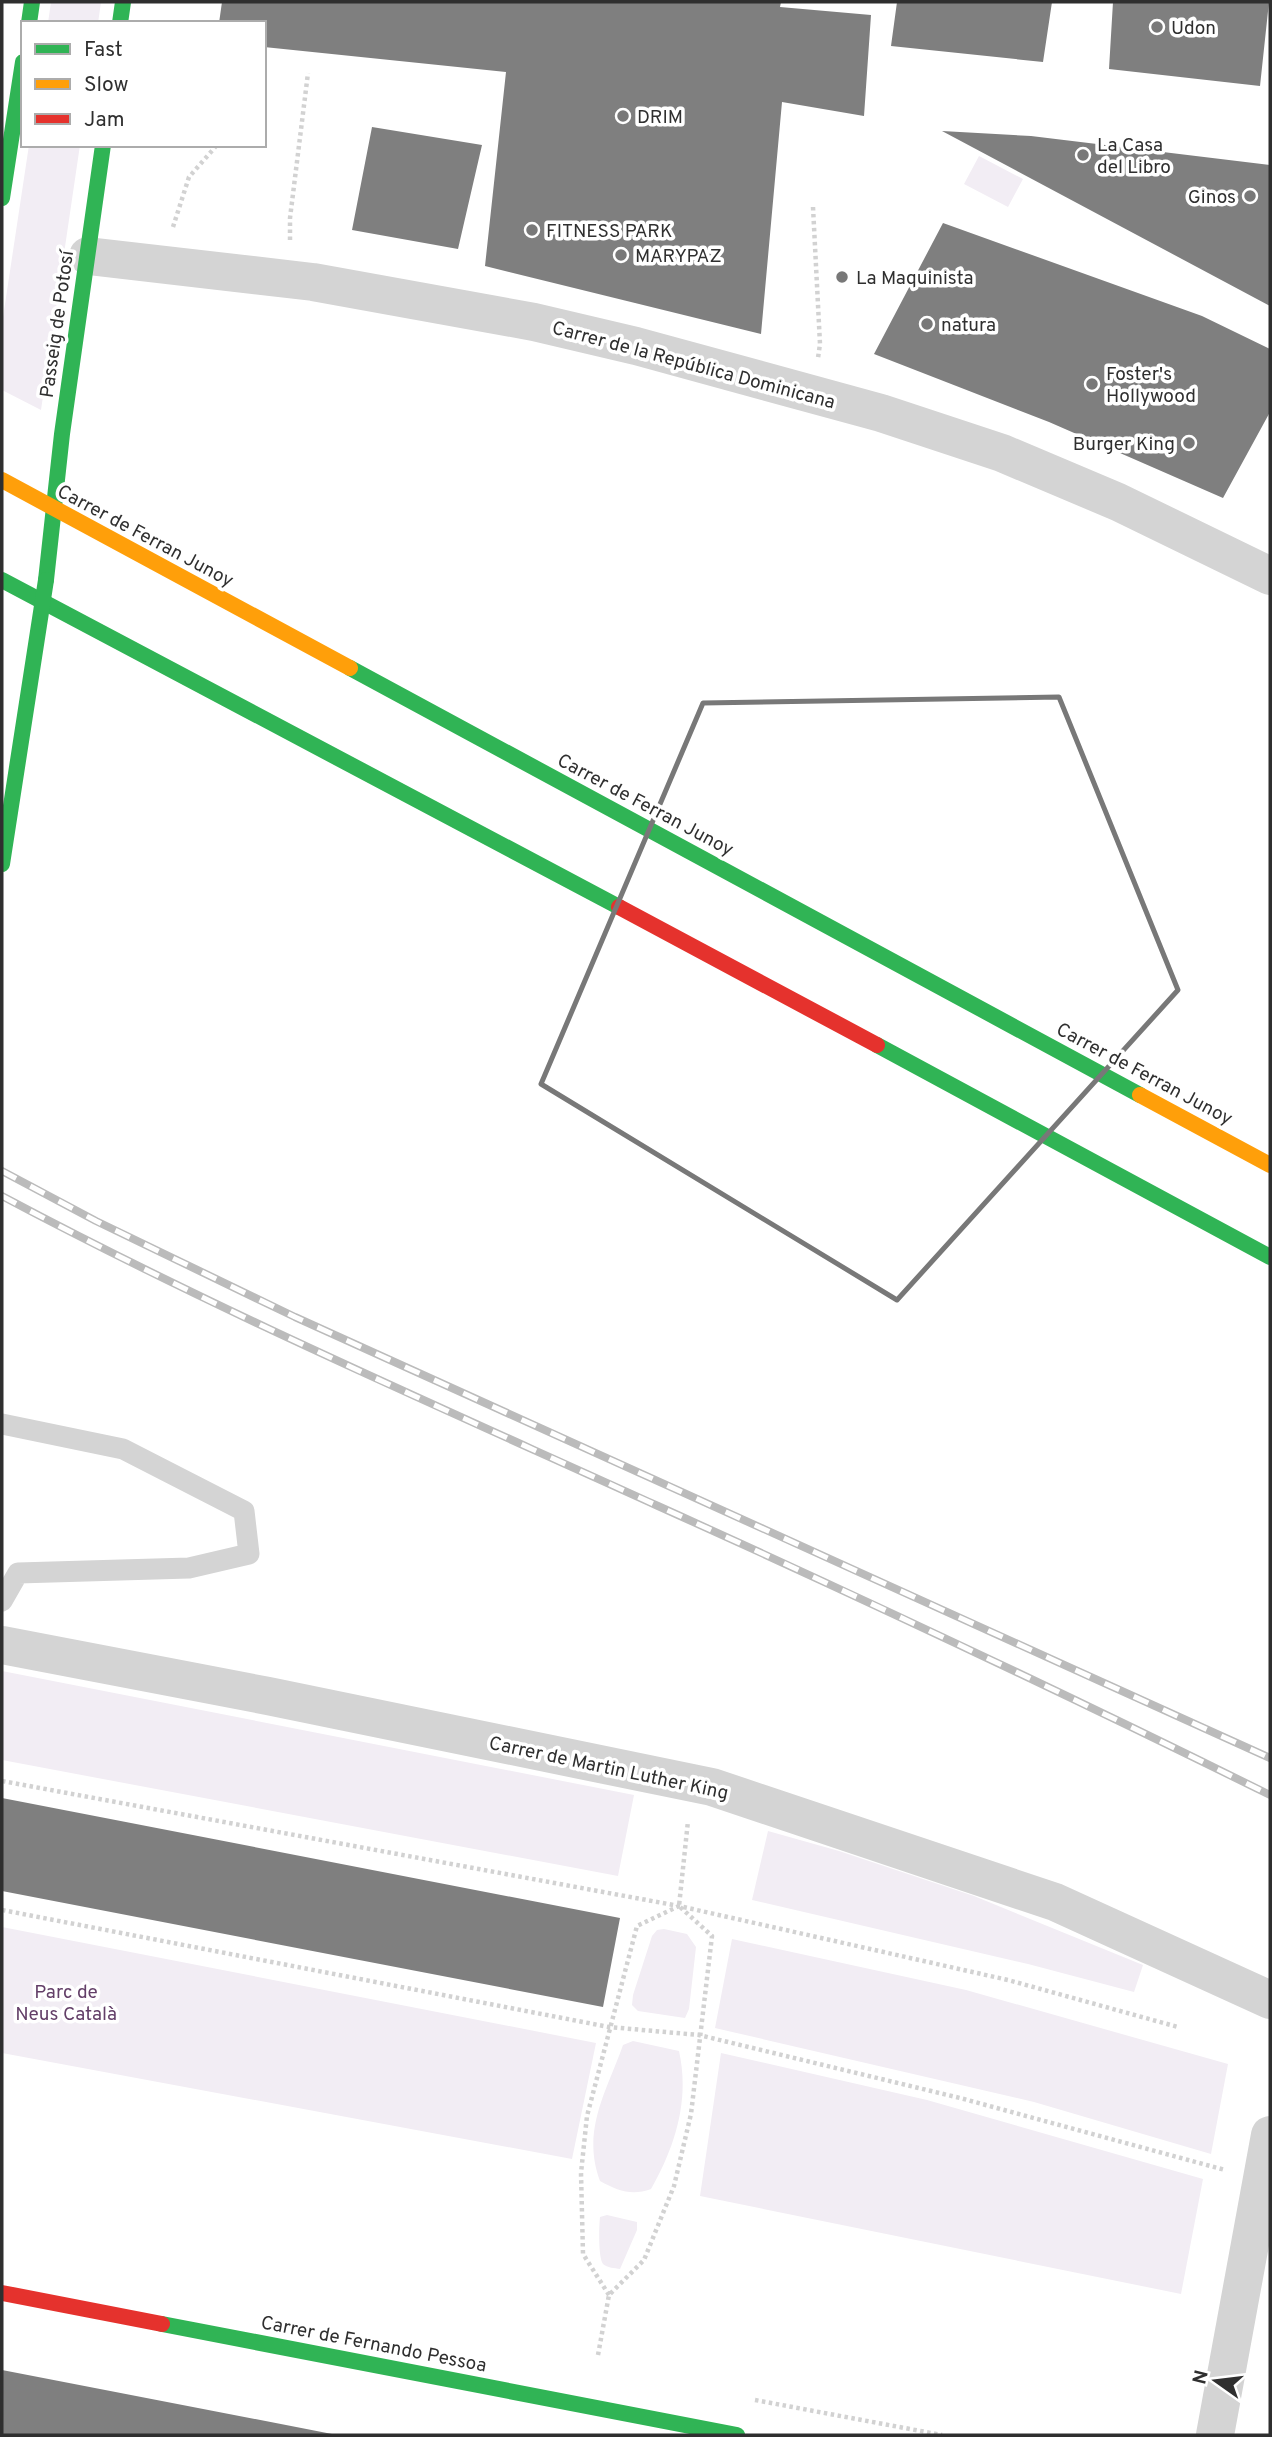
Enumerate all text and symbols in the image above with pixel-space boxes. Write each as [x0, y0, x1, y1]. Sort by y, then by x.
place label: Udon [1171, 17, 1216, 41]
marker: Udon [1149, 19, 1165, 35]
legend [21, 21, 266, 147]
text: Fast [84, 37, 123, 64]
text: Slow [84, 72, 129, 99]
place label: DRIM [637, 106, 683, 130]
text: Jam [84, 107, 125, 134]
marker: DRIM [615, 108, 631, 124]
place label: La Casa del Libro [1097, 134, 1171, 180]
marker: La Casa del Libro [1075, 147, 1091, 163]
place label: Ginos [1188, 186, 1236, 210]
marker: Ginos [1242, 188, 1258, 204]
place label: FITNESS PARK [546, 220, 673, 244]
marker: FITNESS PARK [524, 222, 540, 238]
place label: MARYPAZ [635, 245, 722, 269]
street label: Passeig de Potosí [36, 247, 80, 399]
marker: MARYPAZ [613, 247, 629, 263]
place label: La Maquinista [856, 267, 974, 291]
marker: La Maquinista [834, 269, 850, 285]
place label: natura [941, 314, 996, 338]
marker: natura [919, 316, 935, 332]
street label: Carrer de la República Dominicana [549, 317, 838, 415]
place label: Foster's Hollywood [1106, 363, 1196, 409]
marker: Foster's Hollywood [1084, 376, 1100, 392]
place label: Burger King [1073, 433, 1175, 457]
marker: Burger King [1181, 435, 1197, 451]
street label: Carrer de Ferran Junoy [53, 480, 237, 593]
street label: Carrer de Ferran Junoy [553, 749, 737, 862]
street label: Carrer de Ferran Junoy [1052, 1018, 1236, 1131]
street label: Carrer de Martin Luther King [487, 1732, 731, 1806]
park label: Parc de Neus Català [15, 1981, 117, 2027]
street label: Carrer de Fernando Pessoa [259, 2311, 489, 2379]
north arrow [1181, 2346, 1251, 2416]
text: N [1188, 2368, 1215, 2387]

